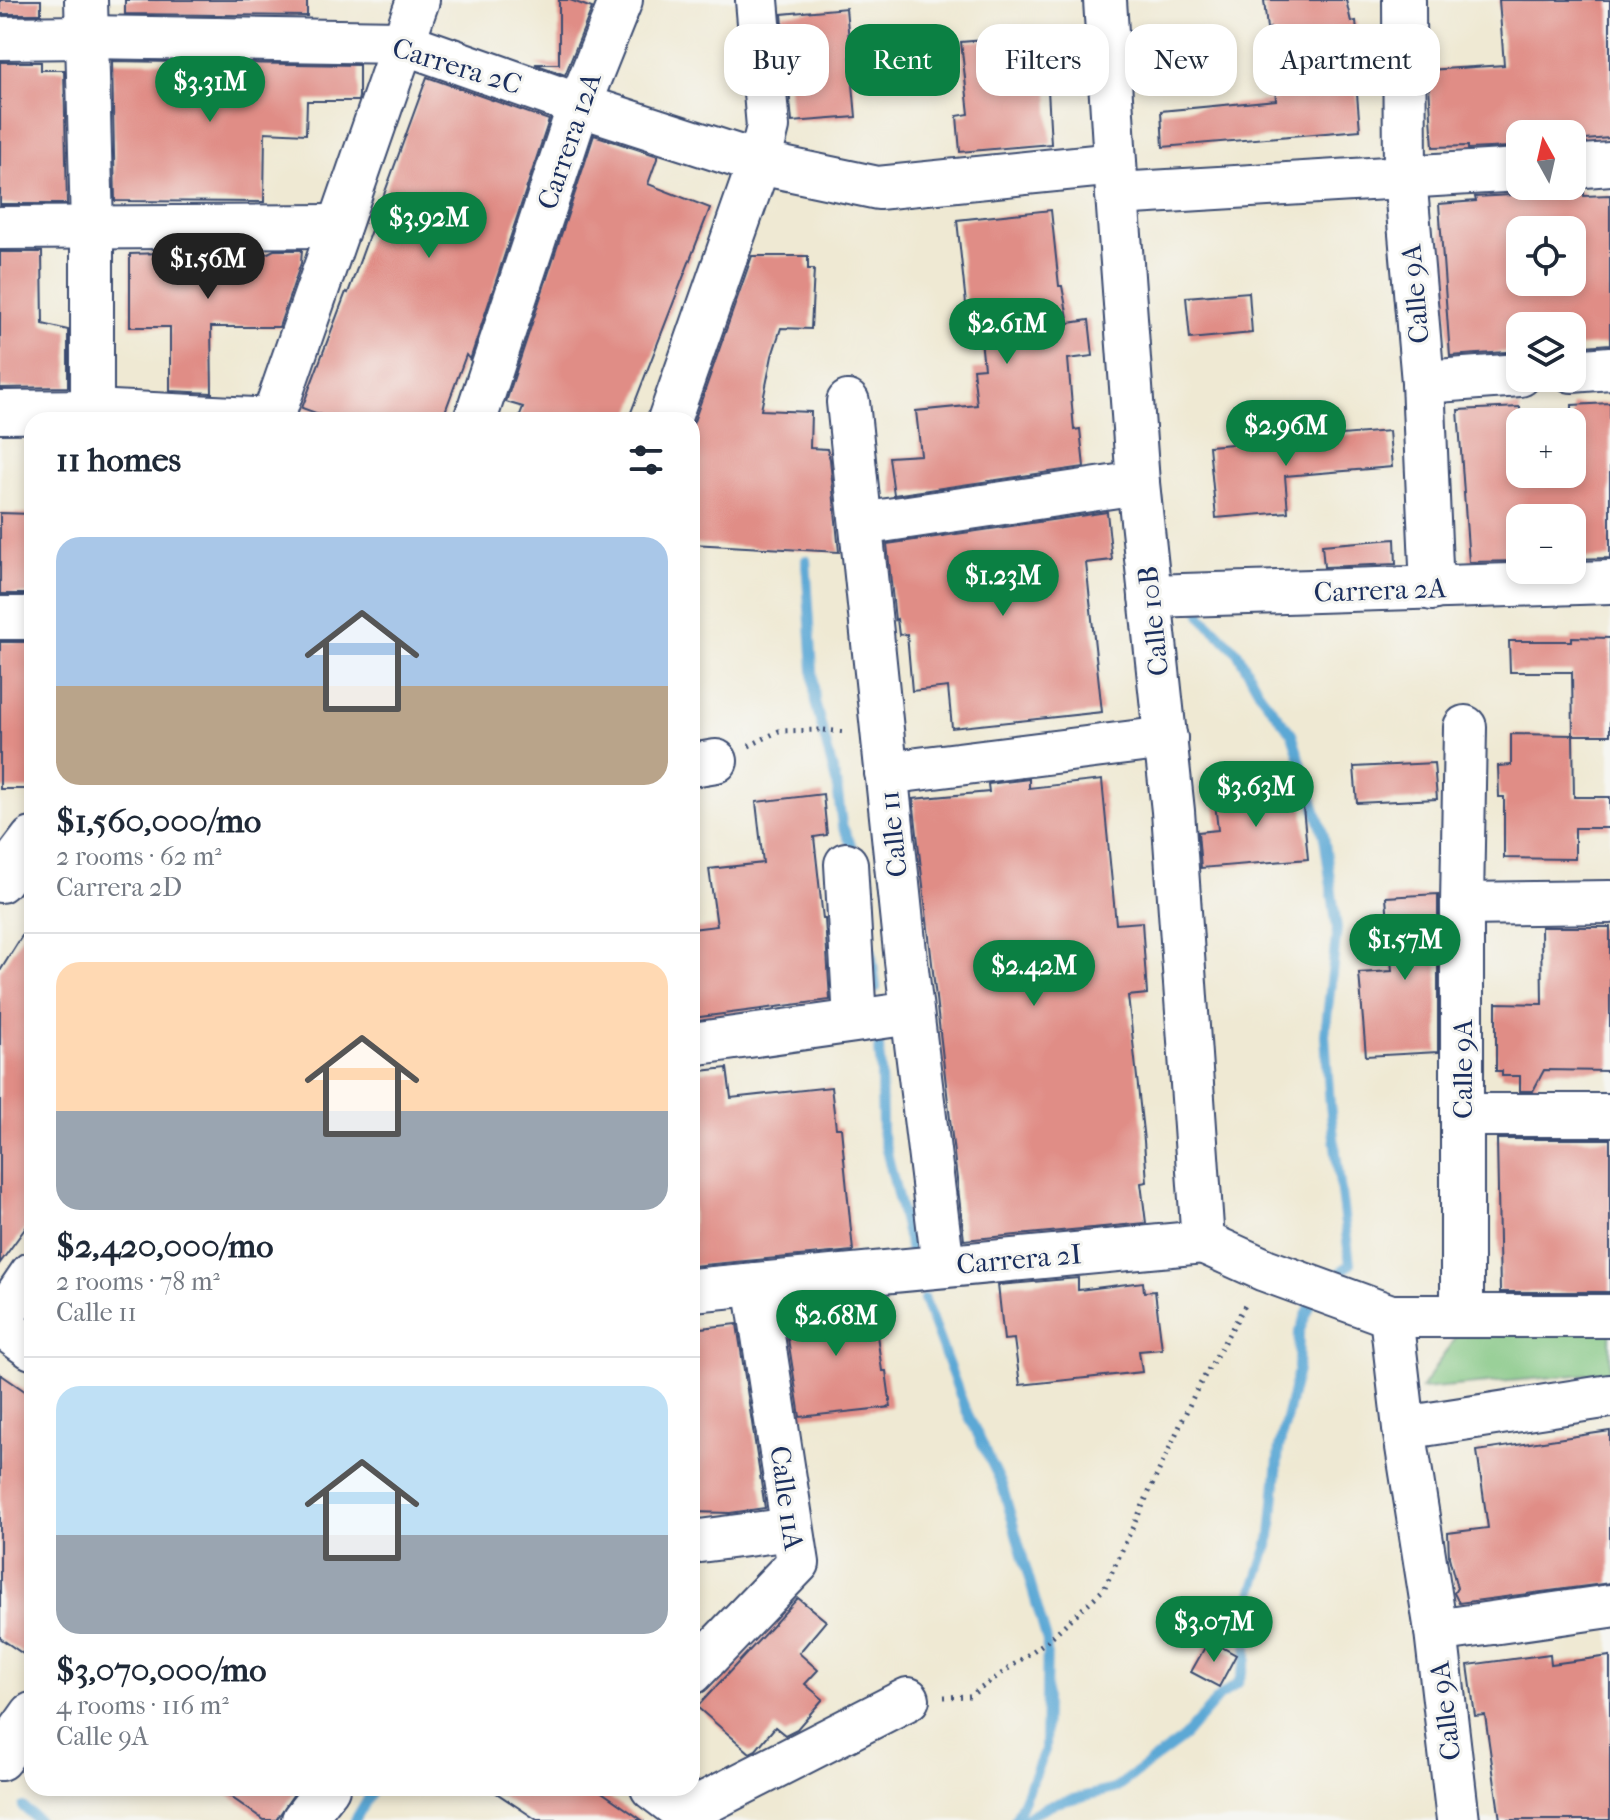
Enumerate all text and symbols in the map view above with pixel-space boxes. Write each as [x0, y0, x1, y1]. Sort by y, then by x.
chip: Buy [724, 24, 829, 96]
chip: Rent [845, 24, 960, 96]
chip: Filters [976, 24, 1109, 96]
chip: New [1125, 24, 1237, 96]
chip: Apartment [1253, 24, 1440, 96]
street label: Carrera 2C [388, 31, 526, 101]
pin: $3.31M [145, 56, 275, 124]
text: $3.31M [173, 66, 247, 97]
street label: Carrera 12A [530, 67, 608, 214]
north arrow [1506, 120, 1586, 200]
map controls [1506, 120, 1586, 584]
pin: $3.92M [364, 192, 494, 260]
text: $3.92M [389, 202, 469, 233]
button: locate [1506, 216, 1586, 296]
pin: $1.56M [143, 233, 273, 301]
street label: Calle 9A [1394, 242, 1436, 345]
text: $1.56M [170, 243, 246, 274]
pin: $2.61M [942, 298, 1072, 366]
text: $2.61M [967, 308, 1047, 339]
button: layers [1506, 312, 1586, 392]
pin: $2.96M [1221, 400, 1351, 468]
button: + [1506, 408, 1586, 488]
text: $2.96M [1244, 410, 1328, 441]
icon: filters [624, 438, 668, 482]
text: 11 homes [56, 440, 181, 480]
button: − [1506, 504, 1586, 584]
pin: $1.23M [938, 550, 1068, 618]
text: $1.23M [965, 560, 1041, 591]
street label: Calle 10B [1131, 564, 1175, 678]
street label: Carrera 2A [1313, 571, 1448, 609]
icon: home [290, 589, 434, 733]
pin: $3.63M [1191, 761, 1321, 829]
text: $3.63M [1217, 771, 1295, 802]
street label: Calle 11 [872, 789, 914, 879]
text: $1,560,000/mo [56, 801, 261, 841]
text: 2 rooms · 62 m² [56, 841, 222, 872]
text: Carrera 2D [56, 872, 182, 903]
pin: $1.57M [1340, 914, 1470, 982]
text: $1.57M [1367, 924, 1443, 955]
pin: $2.42M [969, 940, 1099, 1008]
text: $2.42M [991, 950, 1077, 981]
icon: home [290, 1014, 434, 1158]
street label: Calle 9A [1446, 1018, 1479, 1119]
text: $2,420,000/mo [56, 1226, 273, 1266]
street label: Carrera 2I [955, 1237, 1083, 1281]
text: 2 rooms · 78 m² [56, 1266, 220, 1297]
pin: $2.68M [771, 1290, 901, 1358]
text: Calle 11 [56, 1297, 137, 1328]
text: $2.68M [794, 1300, 878, 1331]
icon: home [290, 1438, 434, 1582]
street label: Calle 11A [763, 1444, 811, 1553]
pin: $3.07M [1149, 1596, 1279, 1664]
text: $3.07M [1174, 1606, 1254, 1637]
text: $3,070,000/mo [56, 1650, 266, 1690]
street label: Calle 9A [1422, 1659, 1467, 1763]
text: 4 rooms · 116 m² [56, 1690, 229, 1721]
text: Calle 9A [56, 1721, 149, 1752]

